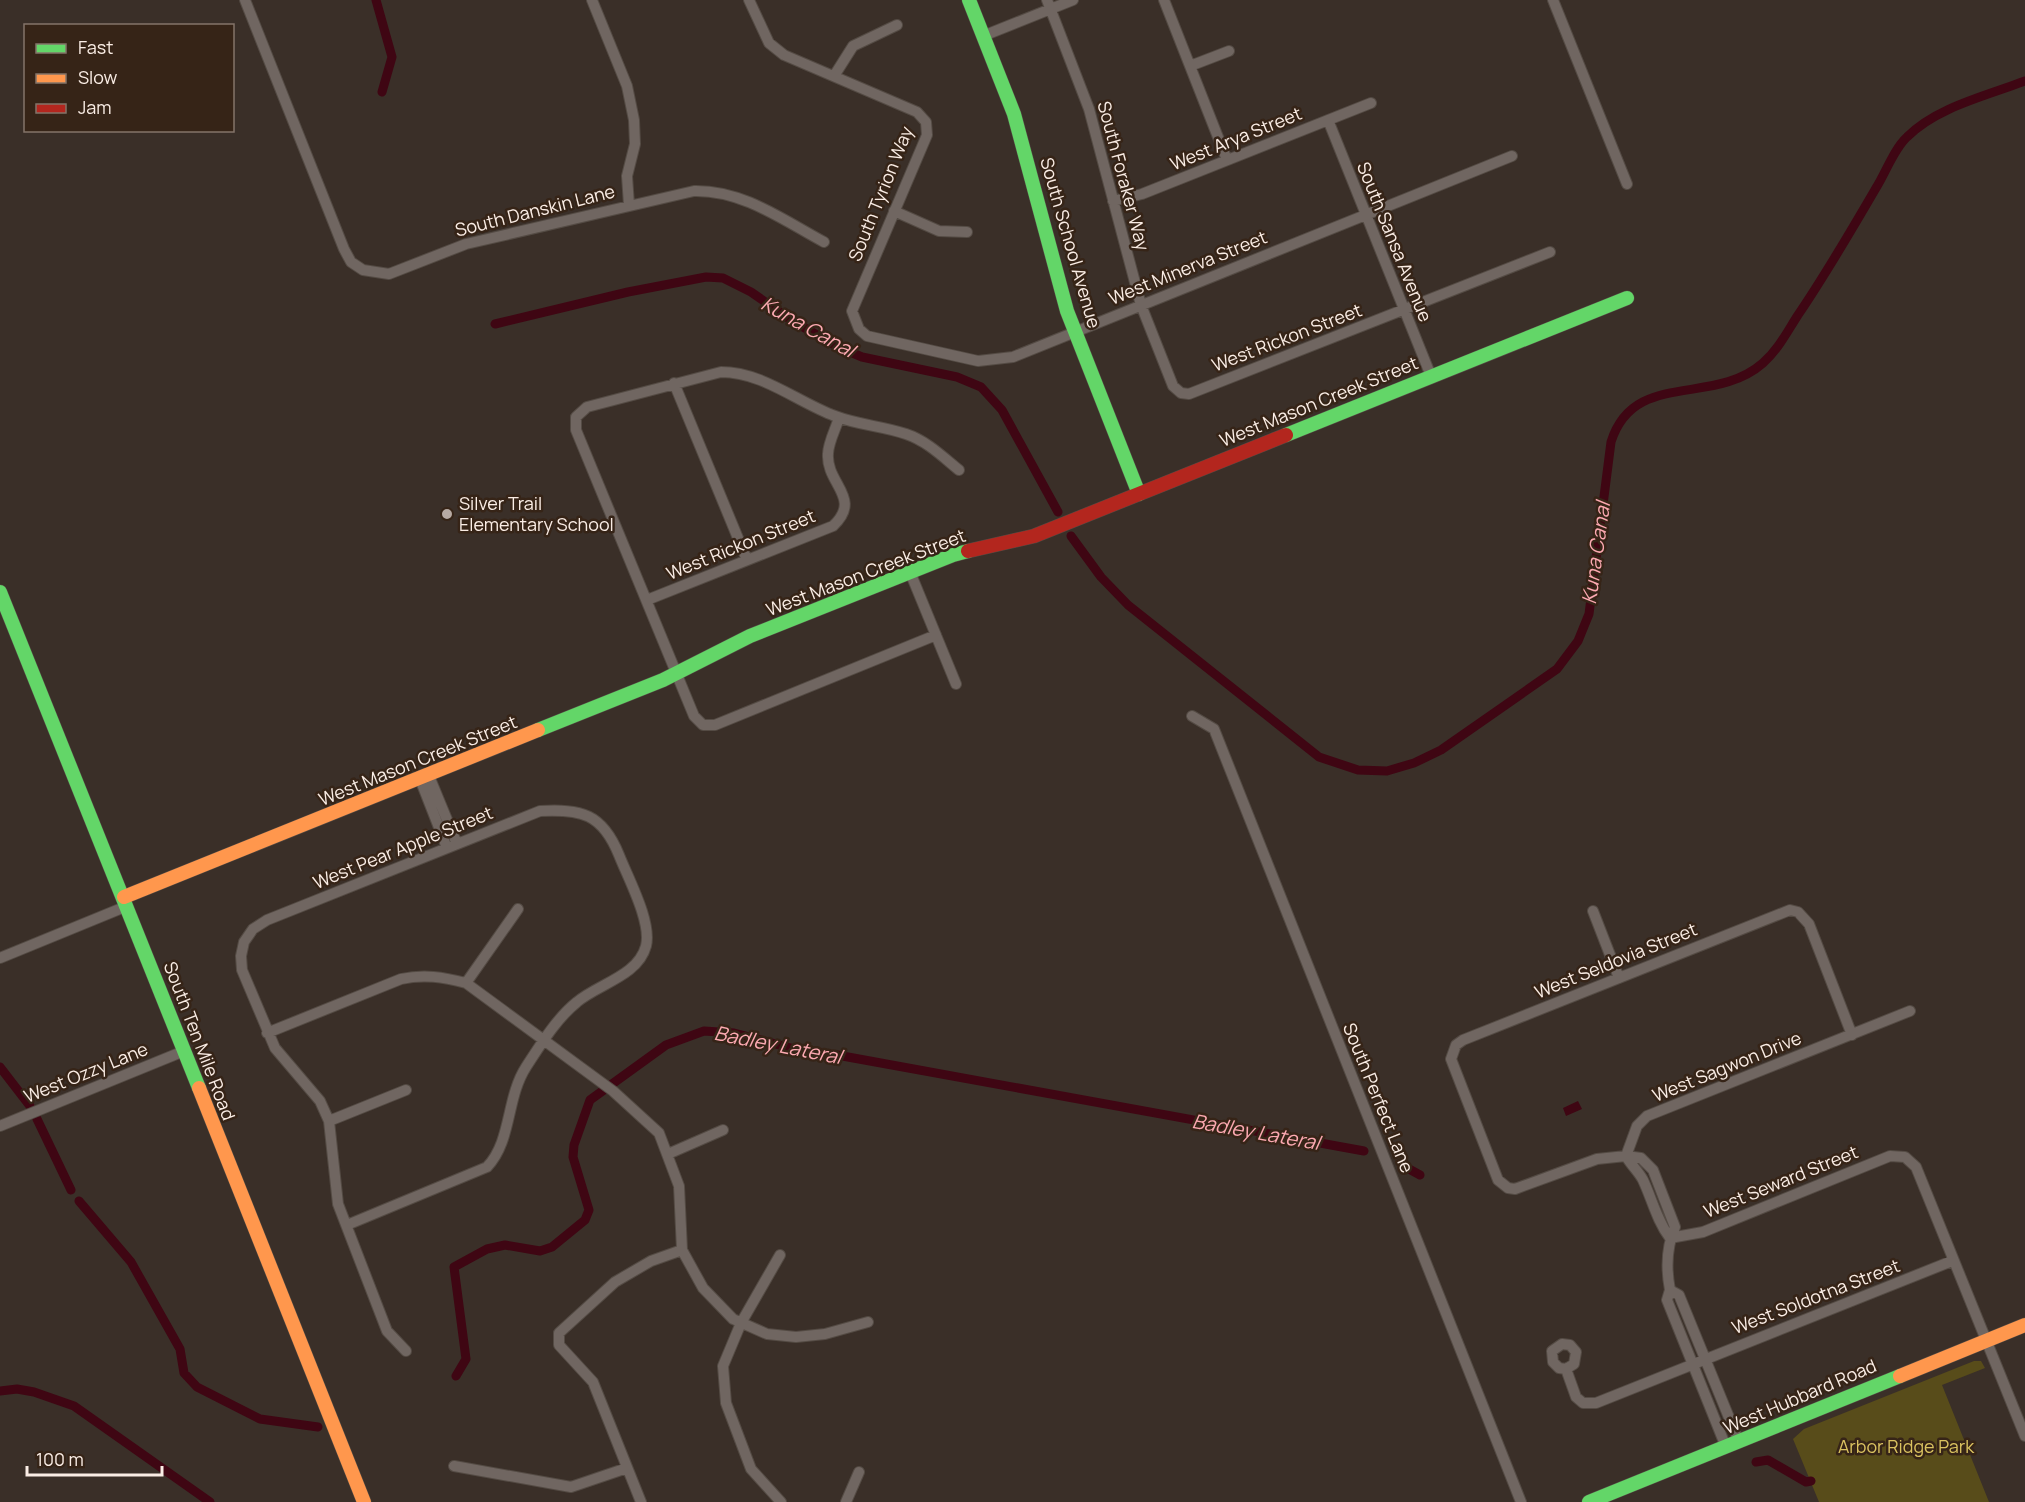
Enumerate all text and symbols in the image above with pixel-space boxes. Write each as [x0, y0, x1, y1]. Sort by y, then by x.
legend [24, 24, 234, 132]
text: Fast [78, 35, 113, 59]
text: Slow [78, 65, 118, 89]
text: Jam [78, 95, 112, 119]
street label: South Foraker Way [1092, 98, 1156, 254]
street label: West Arya Street [1166, 101, 1305, 175]
street label: South Tyrion Way [842, 122, 918, 265]
street label: South School Avenue [1035, 155, 1107, 331]
street label: South Sansa Avenue [1352, 158, 1438, 325]
street label: South Danskin Lane [452, 179, 617, 242]
street label: West Minerva Street [1105, 224, 1270, 310]
water label: Kuna Canal [757, 290, 862, 364]
street label: West Rickon Street [1208, 297, 1365, 377]
street label: West Mason Creek Street [1216, 350, 1421, 452]
place label: Silver Trail Elementary School [459, 491, 614, 536]
water label: Kuna Canal [1575, 498, 1616, 606]
street label: West Rickon Street [663, 503, 819, 585]
marker: Silver Trail Elementary School [440, 507, 454, 521]
street label: West Mason Creek Street [763, 523, 969, 621]
street label: West Mason Creek Street [315, 709, 520, 811]
street label: West Pear Apple Street [309, 800, 496, 894]
street label: West Seldovia Street [1531, 917, 1700, 1004]
street label: South Ten Mile Road [159, 958, 241, 1123]
water label: Badley Lateral [712, 1019, 846, 1071]
street label: South Perfect Lane [1338, 1019, 1420, 1176]
street label: West Sagwon Drive [1649, 1025, 1805, 1107]
street label: West Ozzy Lane [20, 1036, 151, 1108]
water label: Badley Lateral [1190, 1107, 1324, 1156]
street label: West Seward Street [1700, 1139, 1861, 1223]
street label: West Soldotna Street [1728, 1253, 1903, 1339]
street label: West Hubbard Road [1719, 1353, 1880, 1439]
park label: Arbor Ridge Park [1838, 1434, 1975, 1458]
scale bar [27, 1439, 162, 1477]
text: 100 m [36, 1447, 84, 1471]

